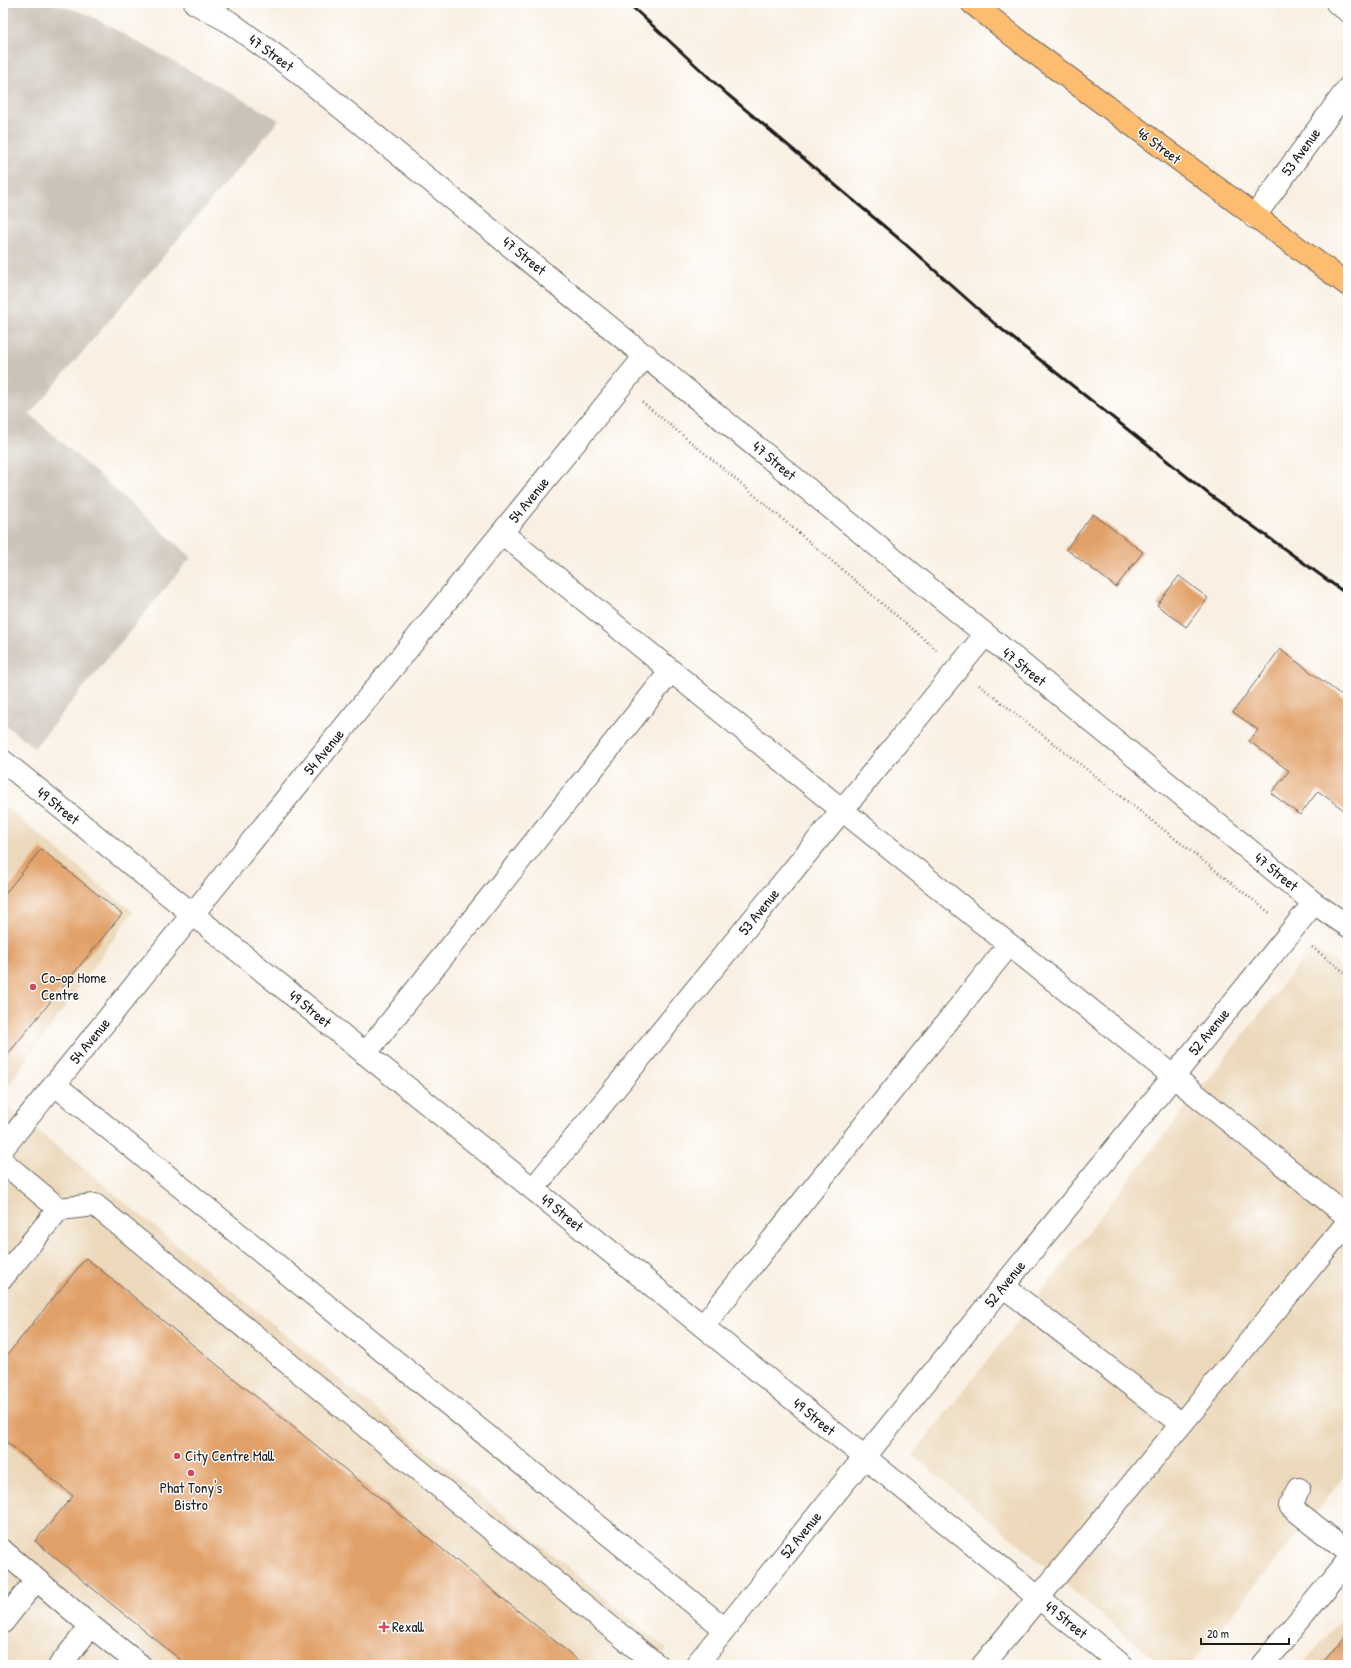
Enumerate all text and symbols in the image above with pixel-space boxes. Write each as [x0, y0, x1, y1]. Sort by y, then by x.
street label: 47 Street [244, 29, 299, 77]
street label: 46 Street [1133, 122, 1186, 170]
street label: 53 Avenue [1276, 123, 1325, 180]
street label: 47 Street [498, 231, 552, 280]
street label: 47 Street [748, 436, 801, 486]
street label: 54 Avenue [504, 472, 554, 527]
street label: 47 Street [998, 642, 1052, 691]
street label: 54 Avenue [299, 724, 349, 779]
street label: 49 Street [32, 782, 85, 830]
street label: 47 Street [1250, 847, 1304, 896]
street label: 53 Avenue [733, 884, 784, 939]
place label: Co-op Home Centre [41, 967, 107, 1005]
marker: Co-op Home Centre [28, 982, 38, 992]
street label: 49 Street [284, 985, 337, 1033]
street label: 52 Avenue [1183, 1004, 1234, 1060]
street label: 54 Avenue [65, 1013, 115, 1068]
street label: 49 Street [536, 1189, 589, 1237]
street label: 52 Avenue [979, 1256, 1030, 1312]
street label: 49 Street [788, 1393, 841, 1441]
place label: City Centre Mall [185, 1445, 275, 1466]
marker: City Centre Mall [172, 1451, 182, 1461]
marker: Phat Tony's Bistro [186, 1468, 196, 1478]
place label: Phat Tony's Bistro [160, 1477, 222, 1515]
street label: 52 Avenue [775, 1507, 826, 1563]
street label: 49 Street [1040, 1596, 1093, 1644]
place label: Rexall [392, 1616, 424, 1637]
scale bar [1201, 1620, 1289, 1646]
marker: Rexall [379, 1622, 389, 1632]
text: 20 m [1207, 1625, 1229, 1642]

